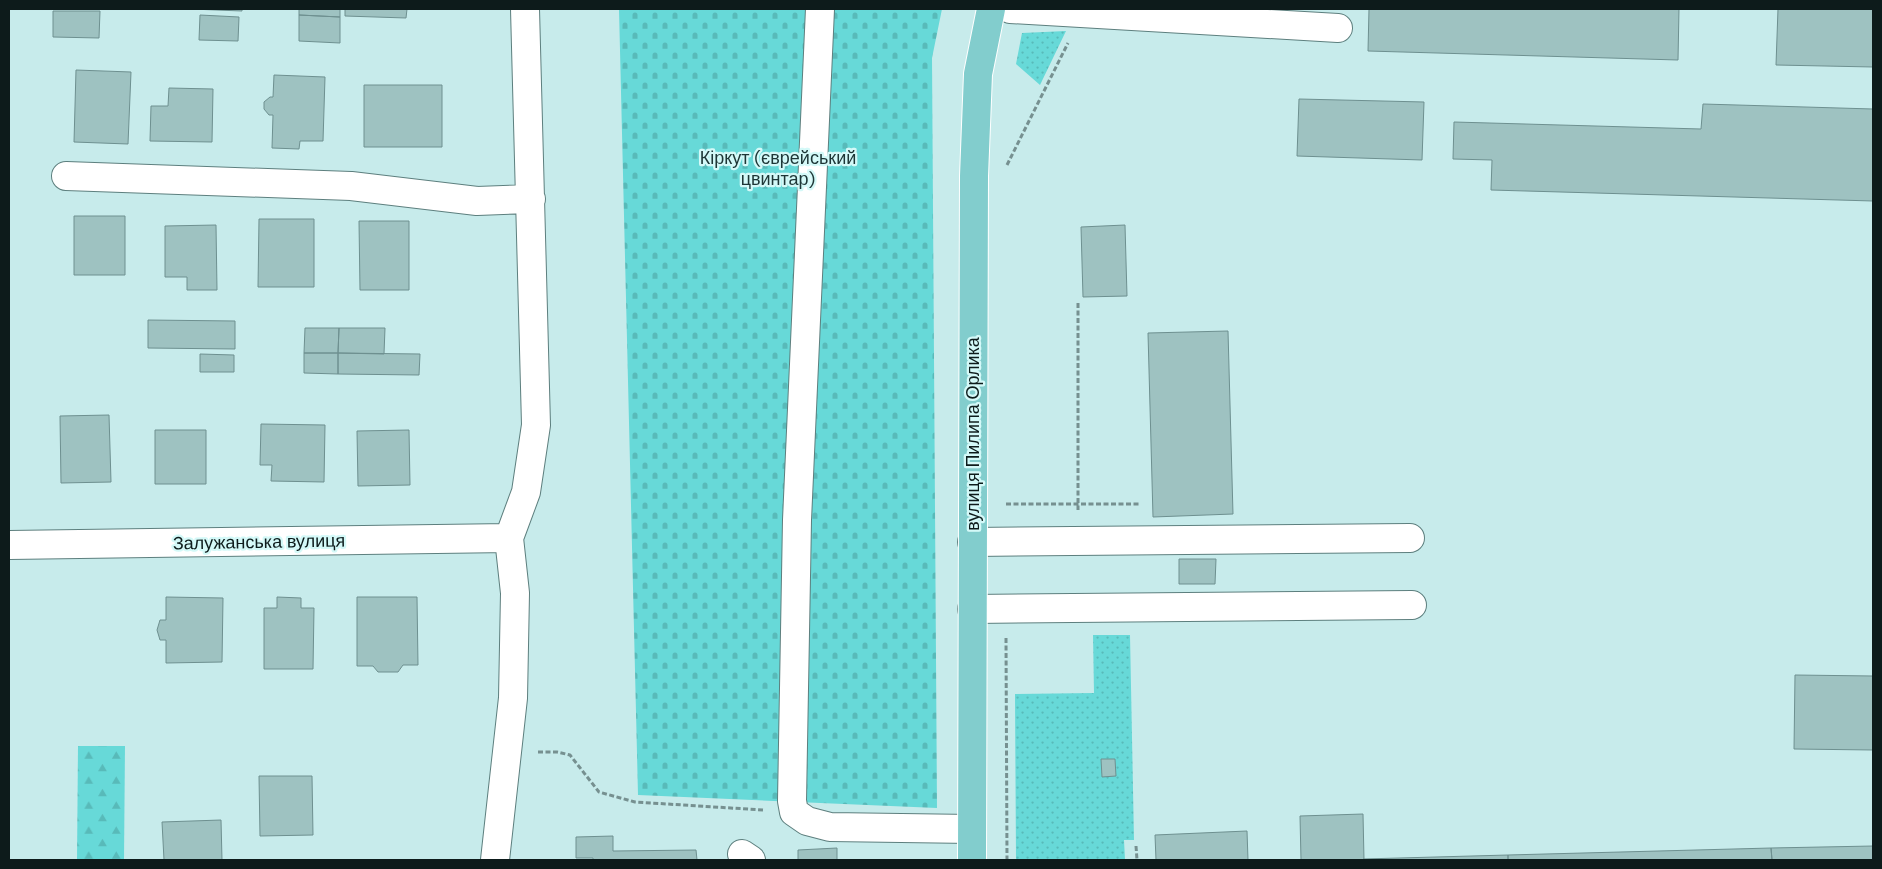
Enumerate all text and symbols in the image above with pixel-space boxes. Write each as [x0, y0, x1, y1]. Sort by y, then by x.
park label: Кіркут (єврейський цвинтар) [700, 146, 856, 191]
street label: вулиця Пилипа Орлика [961, 336, 985, 531]
street label: Залужанська вулиця [173, 528, 345, 556]

